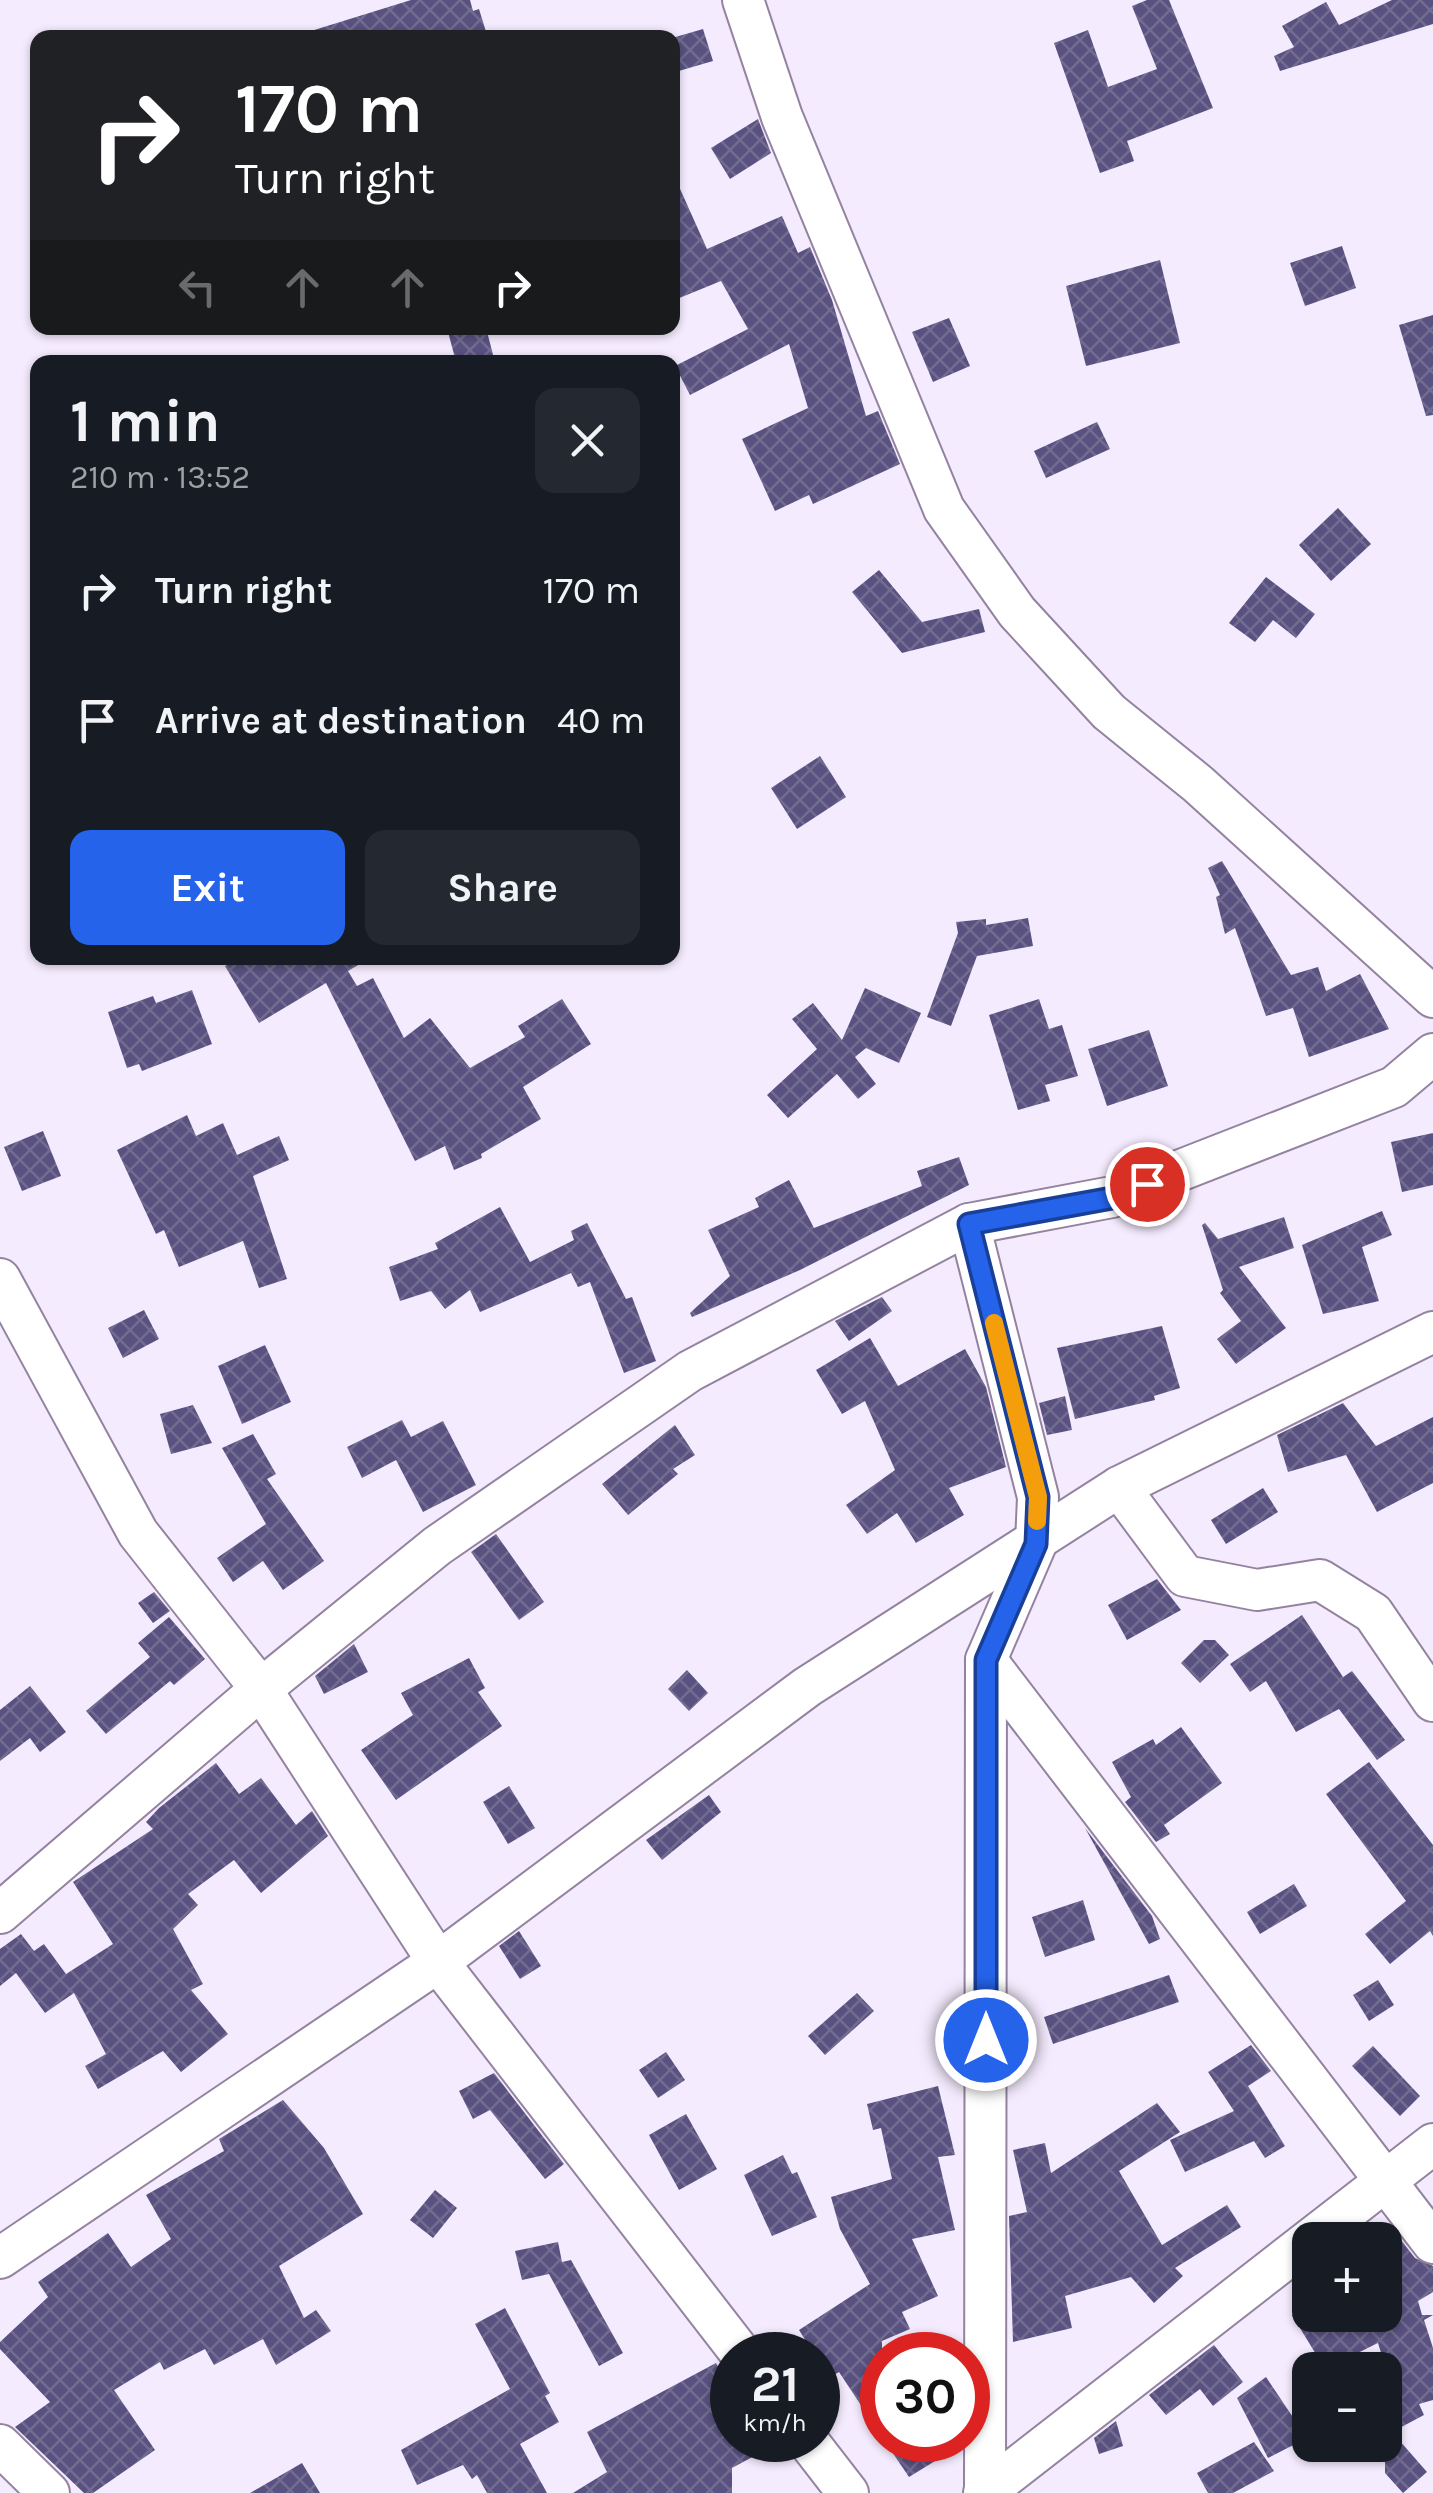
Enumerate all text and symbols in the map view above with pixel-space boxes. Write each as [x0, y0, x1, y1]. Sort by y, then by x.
text: 170 m [235, 68, 423, 150]
icon: right [70, 70, 200, 200]
text: Turn right [235, 152, 435, 204]
icon: left [170, 260, 225, 315]
icon: ahead [275, 260, 330, 315]
icon: ahead [380, 260, 435, 315]
icon: right [485, 260, 540, 315]
text: 1 min [70, 386, 221, 456]
button: close [535, 388, 640, 493]
text: 210 m · 13:52 [70, 459, 250, 496]
icon: right [70, 563, 125, 618]
text: Turn right [155, 568, 332, 613]
text: 170 m [542, 568, 640, 613]
icon: arrive [70, 693, 125, 748]
text: Arrive at destination [155, 698, 527, 743]
text: 40 m [557, 698, 645, 743]
button: Exit [70, 830, 345, 945]
button: Share [365, 830, 640, 945]
pin [1105, 1142, 1190, 1227]
icon: arrive [1120, 1157, 1175, 1212]
position arrow [934, 1988, 1038, 2092]
map controls [1292, 2222, 1402, 2462]
button: + [1292, 2222, 1402, 2332]
speed limit sign: 30 [860, 2332, 990, 2462]
button: − [1292, 2352, 1402, 2462]
text: 21 [751, 2355, 799, 2414]
text: km/h [743, 2408, 807, 2437]

